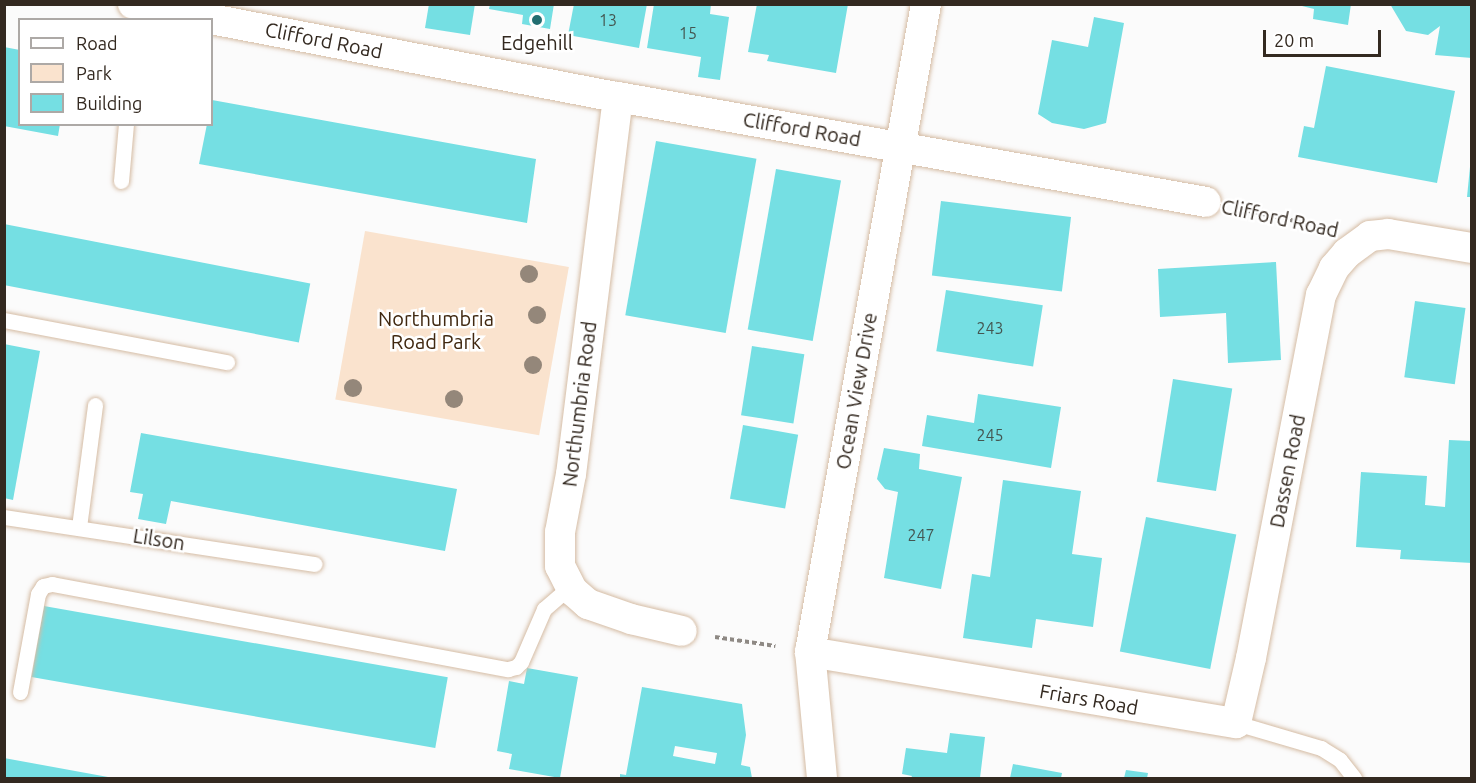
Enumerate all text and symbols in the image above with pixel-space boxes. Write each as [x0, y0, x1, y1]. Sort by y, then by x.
house number: 13 [599, 10, 617, 30]
marker: Edgehill [530, 13, 544, 27]
street label: Clifford Road [263, 17, 385, 63]
legend [18, 18, 213, 126]
scale bar [1266, 18, 1384, 56]
house number: 15 [679, 23, 697, 43]
place label: Edgehill [501, 30, 573, 54]
text: 20 m [1274, 30, 1314, 50]
text: Road [76, 33, 118, 53]
text: Park [76, 63, 112, 83]
text: Building [76, 93, 142, 113]
street label: Clifford Road [741, 107, 863, 151]
street label: Clifford Road [1219, 194, 1341, 242]
park label: Northumbria Road Park [378, 306, 494, 353]
street label: Ocean View Drive [830, 311, 882, 471]
house number: 243 [976, 318, 1004, 338]
street label: Northumbria Road [557, 320, 601, 488]
street label: Dassen Road [1264, 412, 1310, 530]
house number: 245 [976, 425, 1004, 445]
street label: Lilson [131, 523, 187, 555]
house number: 247 [907, 525, 935, 545]
street label: Friars Road [1038, 679, 1140, 719]

